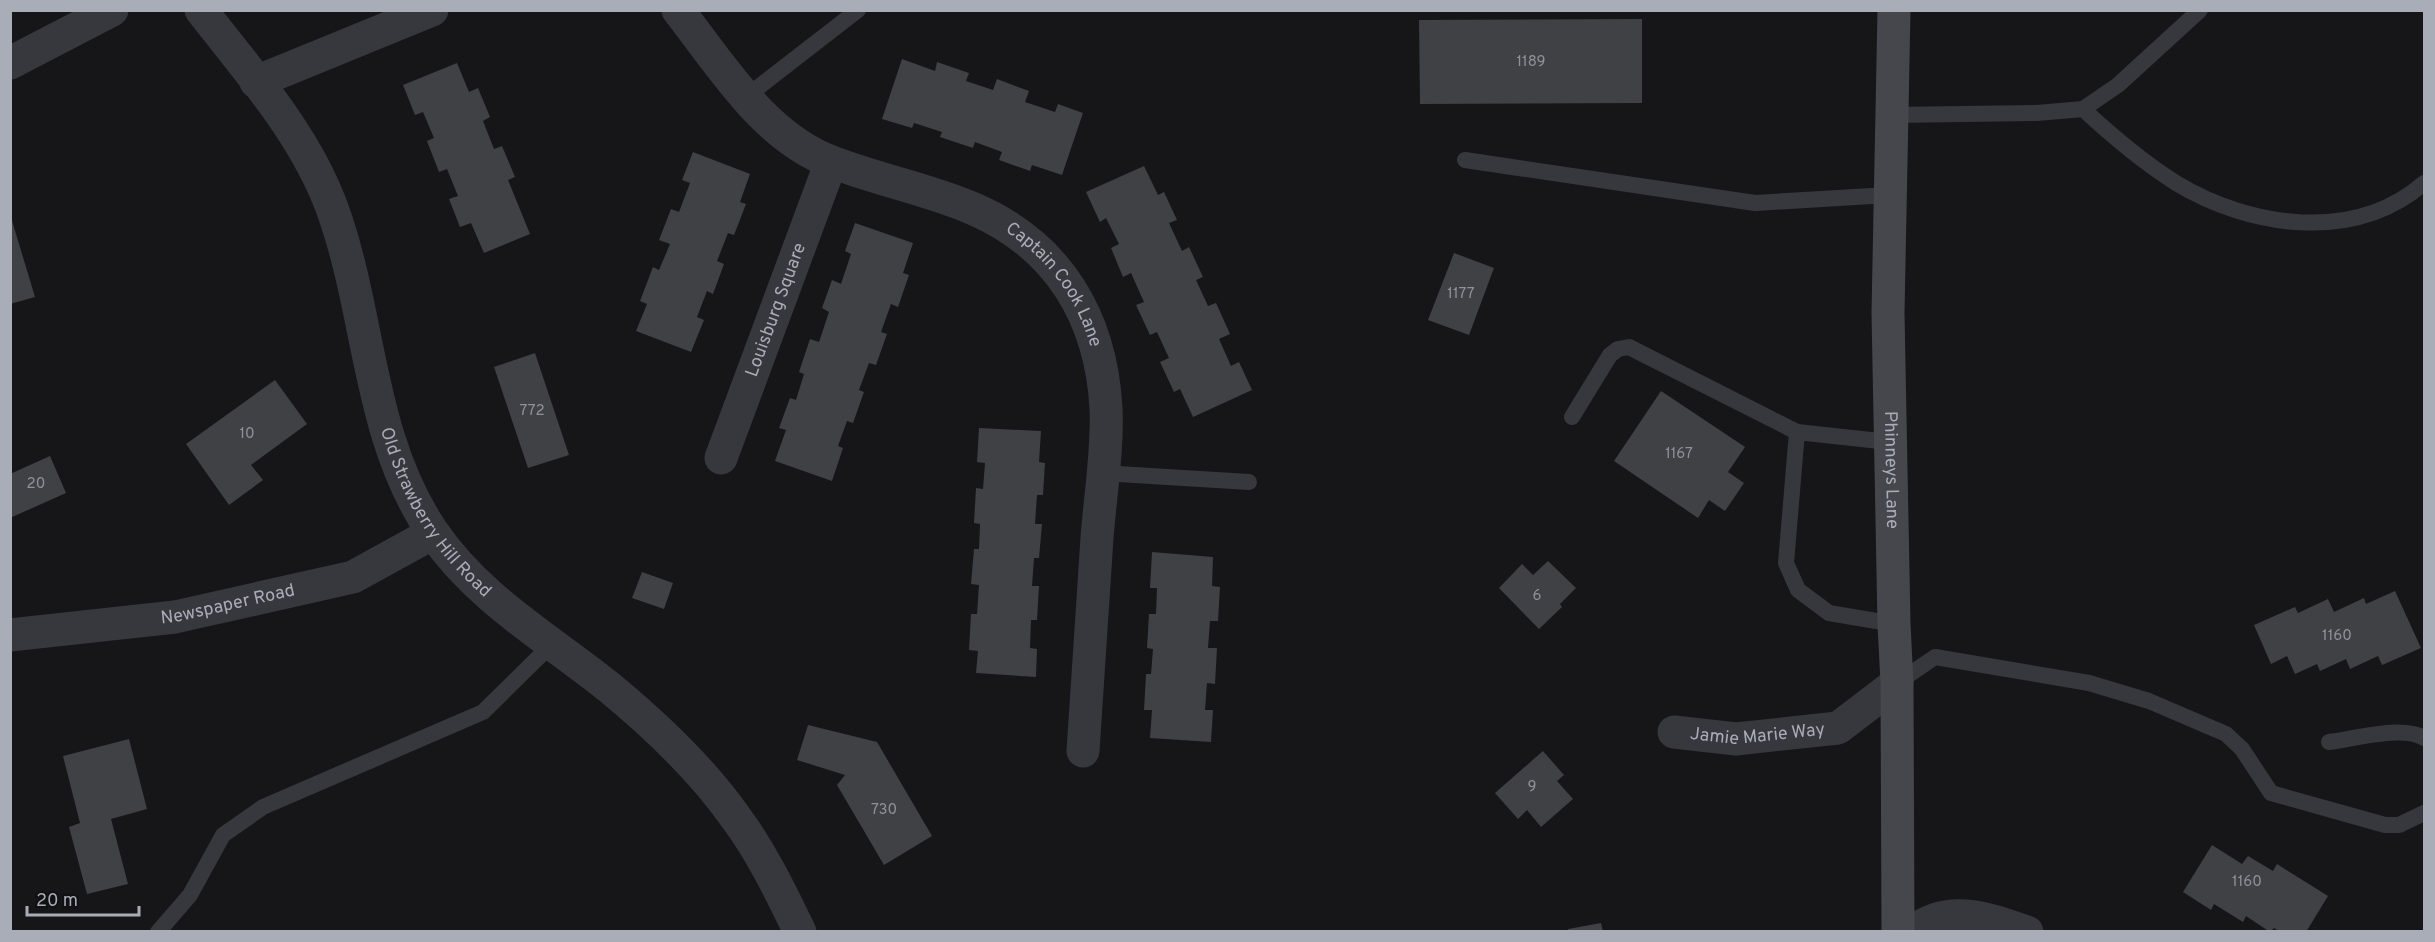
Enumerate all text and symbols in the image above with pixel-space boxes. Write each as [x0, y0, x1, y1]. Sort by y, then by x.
house number: 1189 [1516, 53, 1546, 72]
street label: Captain Cook Lane [1001, 217, 1107, 350]
street label: Louisburg Square [741, 240, 811, 380]
house number: 1177 [1447, 285, 1475, 304]
house number: 772 [519, 402, 545, 421]
street label: Phinneys Lane [1878, 411, 1904, 529]
street label: Old Strawberry Hill Road [375, 424, 496, 603]
house number: 10 [239, 425, 255, 444]
house number: 1167 [1665, 445, 1693, 464]
house number: 20 [27, 475, 45, 494]
street label: Newspaper Road [159, 579, 297, 630]
house number: 6 [1533, 587, 1542, 606]
house number: 1160 [2322, 627, 2352, 646]
street label: Jamie Marie Way [1689, 718, 1826, 751]
house number: 9 [1528, 778, 1536, 797]
house number: 730 [871, 801, 897, 820]
house number: 1160 [2232, 873, 2262, 892]
scale bar [27, 879, 140, 917]
text: 20 m [36, 890, 78, 913]

